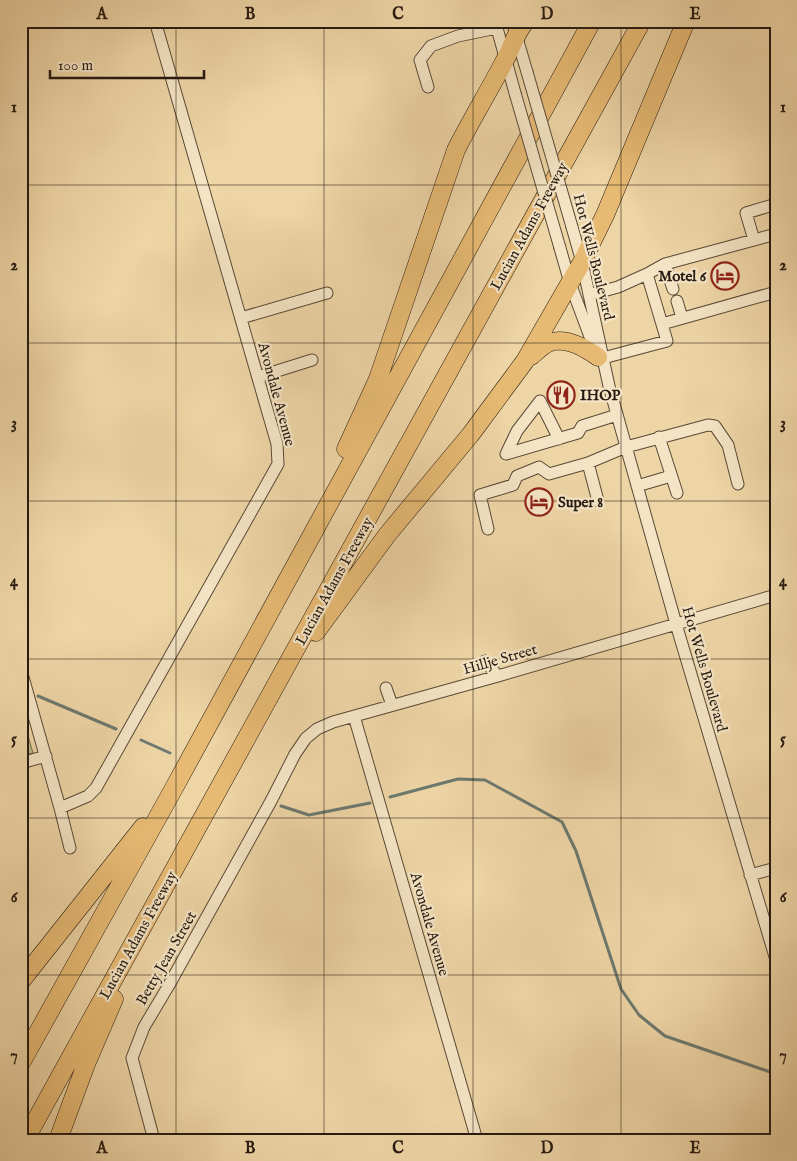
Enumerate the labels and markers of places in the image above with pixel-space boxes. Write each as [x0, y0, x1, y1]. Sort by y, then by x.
hotel icon: Motel 6 [710, 261, 740, 291]
place label: Motel 6 [658, 267, 707, 286]
restaurant icon: IHOP [546, 380, 576, 410]
place label: IHOP [580, 386, 620, 405]
hotel icon: Super 8 [524, 487, 554, 517]
place label: Super 8 [558, 493, 603, 512]

